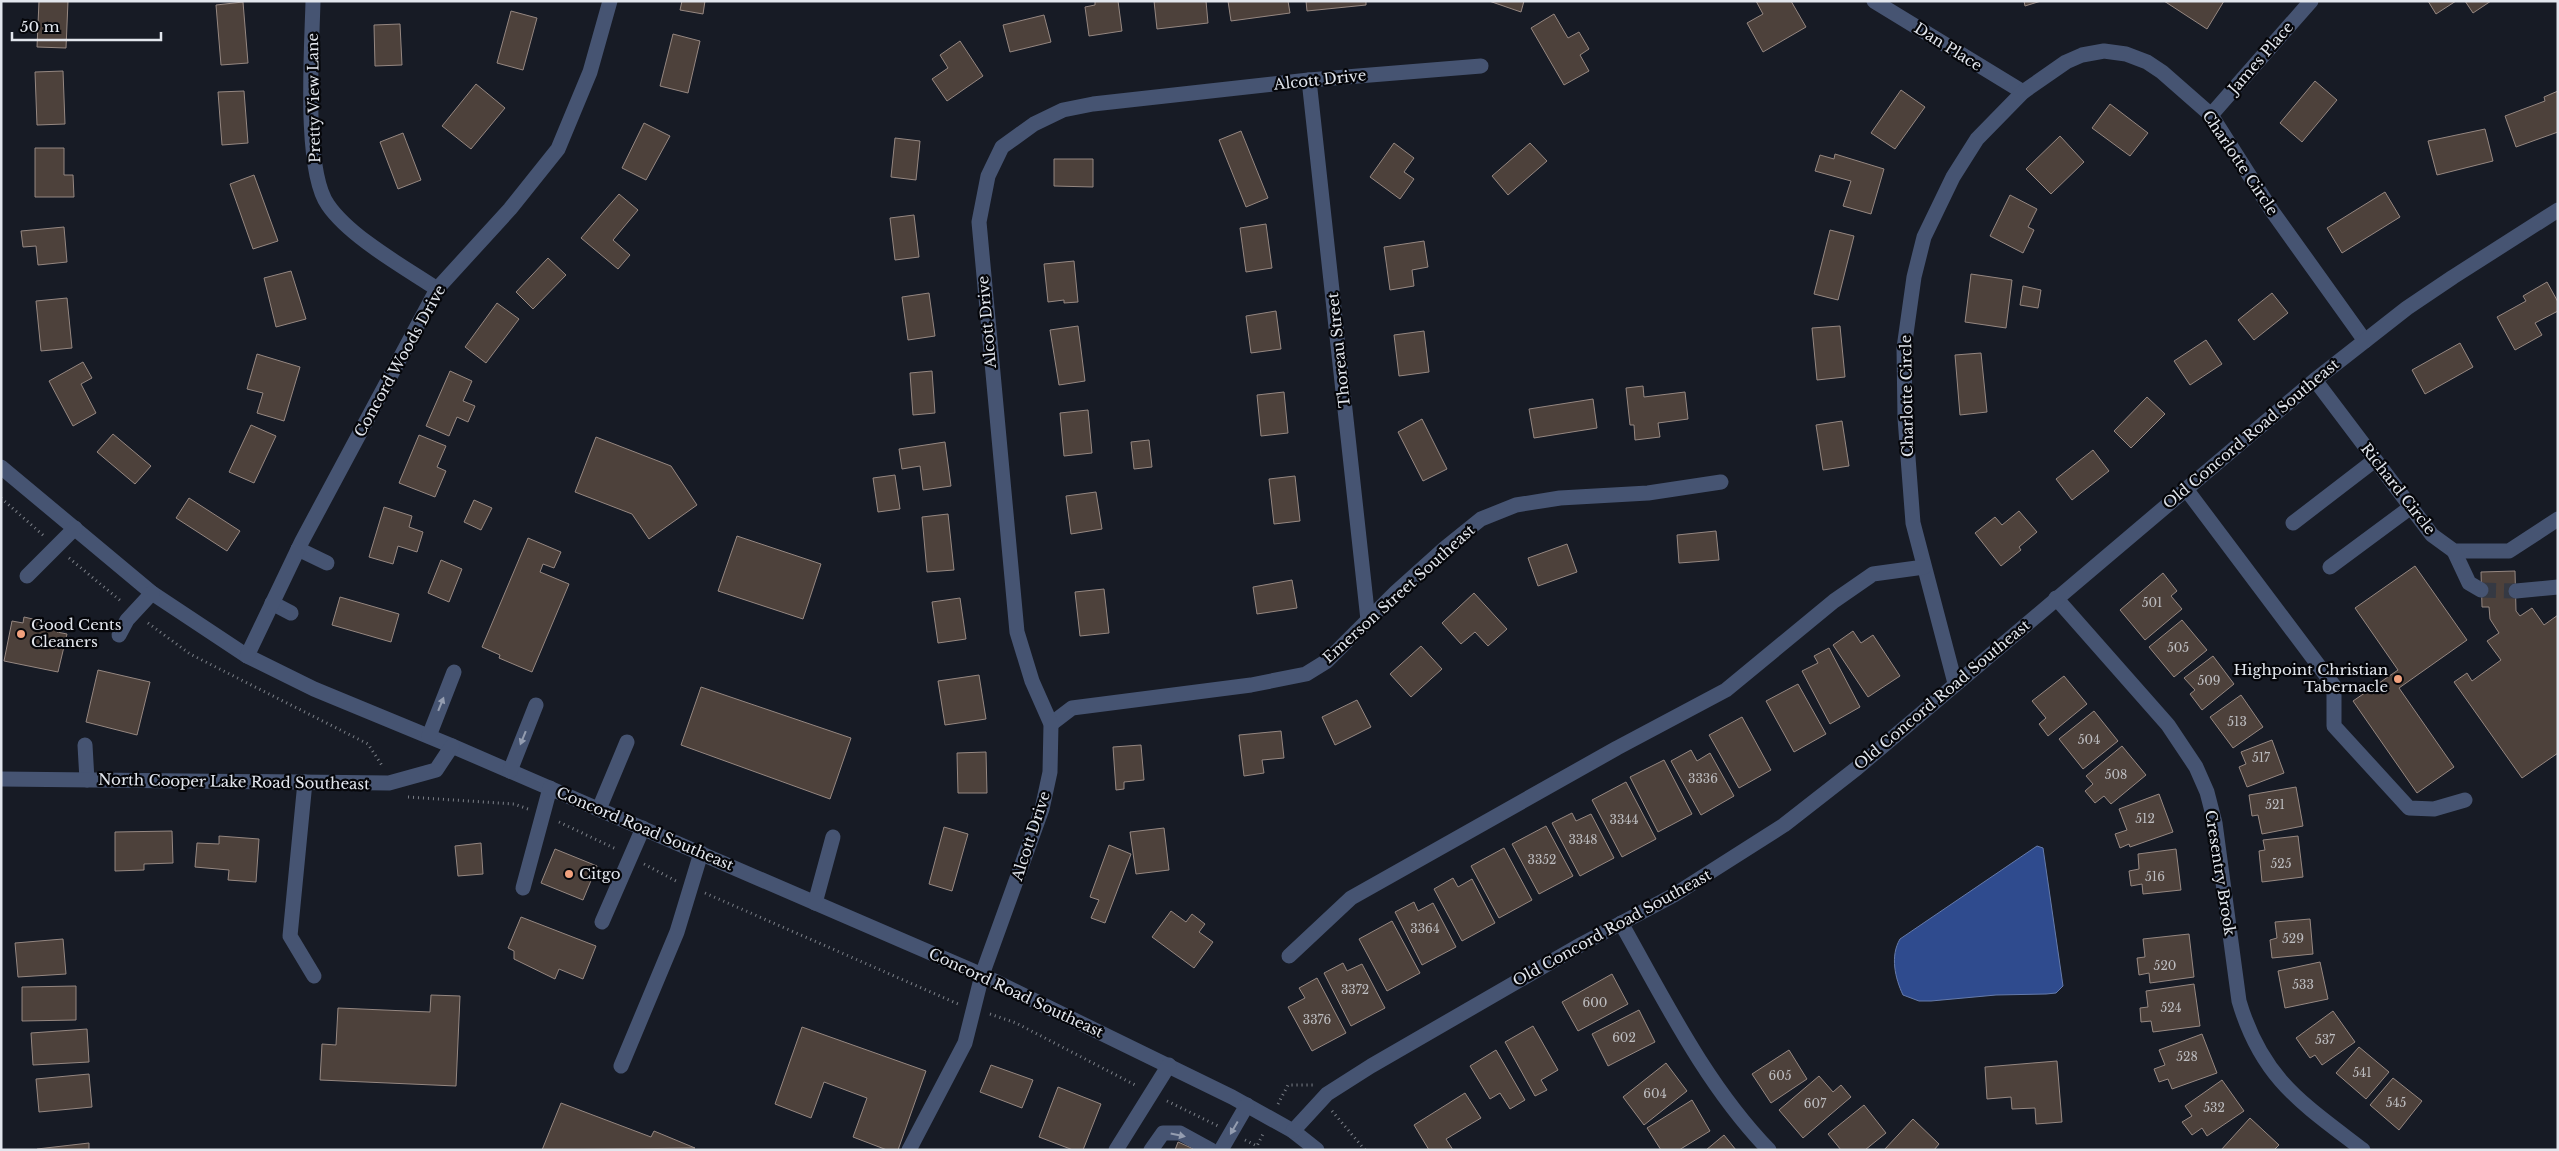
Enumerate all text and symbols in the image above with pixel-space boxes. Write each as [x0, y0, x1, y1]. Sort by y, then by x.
scale bar [12, 10, 161, 42]
text: 50 m [20, 17, 60, 36]
street label: Dan Place [1911, 18, 1986, 75]
street label: James Place [2223, 18, 2297, 99]
street label: Pretty View Lane [303, 33, 324, 163]
street label: Alcott Drive [1272, 65, 1367, 94]
street label: Charlotte Circle [2198, 107, 2283, 219]
street label: Alcott Drive [973, 275, 1000, 370]
street label: Concord Woods Drive [350, 281, 449, 440]
street label: Thoreau Street [1323, 291, 1354, 409]
street label: Charlotte Circle [1896, 335, 1917, 457]
street label: Old Concord Road Southeast [2159, 354, 2343, 513]
street label: Richard Circle [2357, 439, 2440, 538]
street label: Emerson Street Southeast [1319, 520, 1479, 667]
house number: 501 [2142, 595, 2162, 610]
place label: Good Cents Cleaners [31, 615, 122, 651]
street label: Old Concord Road Southeast [1850, 615, 2034, 774]
marker: Good Cents Cleaners [15, 628, 27, 640]
house number: 505 [2167, 640, 2189, 655]
place label: Highpoint Christian Tabernacle [2233, 660, 2388, 696]
house number: 509 [2197, 673, 2221, 688]
marker: Highpoint Christian Tabernacle [2392, 673, 2404, 685]
one-way arrow [438, 697, 446, 711]
house number: 513 [2227, 714, 2247, 729]
one-way arrow [519, 731, 527, 746]
house number: 504 [2078, 732, 2100, 747]
house number: 517 [2252, 750, 2271, 765]
house number: 508 [2105, 767, 2127, 782]
street label: North Cooper Lake Road Southeast [98, 770, 370, 793]
house number: 3336 [1688, 771, 1718, 786]
street label: Concord Road Southeast [554, 783, 737, 875]
street label: Alcott Drive [1007, 789, 1054, 884]
house number: 521 [2265, 797, 2285, 812]
street label: Cresentry Brook [2201, 809, 2240, 938]
house number: 512 [2135, 811, 2155, 826]
house number: 3344 [1610, 812, 1638, 827]
house number: 3348 [1568, 832, 1598, 847]
house number: 3352 [1528, 852, 1557, 867]
house number: 525 [2270, 856, 2292, 871]
place label: Citgo [579, 864, 621, 883]
street label: Old Concord Road Southeast [1509, 865, 1715, 990]
marker: Citgo [563, 868, 575, 880]
house number: 516 [2145, 869, 2165, 884]
house number: 3364 [1410, 921, 1440, 936]
house number: 529 [2282, 931, 2304, 946]
street label: Concord Road Southeast [926, 944, 1107, 1042]
house number: 520 [2154, 958, 2176, 973]
house number: 533 [2292, 977, 2314, 992]
house number: 3372 [1341, 982, 1369, 997]
house number: 600 [1583, 995, 1607, 1010]
house number: 524 [2160, 1000, 2182, 1015]
house number: 3376 [1303, 1012, 1332, 1027]
house number: 602 [1612, 1030, 1636, 1045]
house number: 537 [2315, 1032, 2336, 1047]
house number: 528 [2176, 1049, 2198, 1064]
house number: 541 [2352, 1065, 2372, 1080]
house number: 605 [1768, 1068, 1792, 1083]
house number: 604 [1643, 1086, 1667, 1101]
house number: 545 [2386, 1095, 2407, 1110]
house number: 607 [1804, 1096, 1827, 1111]
house number: 532 [2203, 1100, 2225, 1115]
one-way arrow [1230, 1120, 1238, 1135]
one-way arrow [1171, 1131, 1187, 1139]

